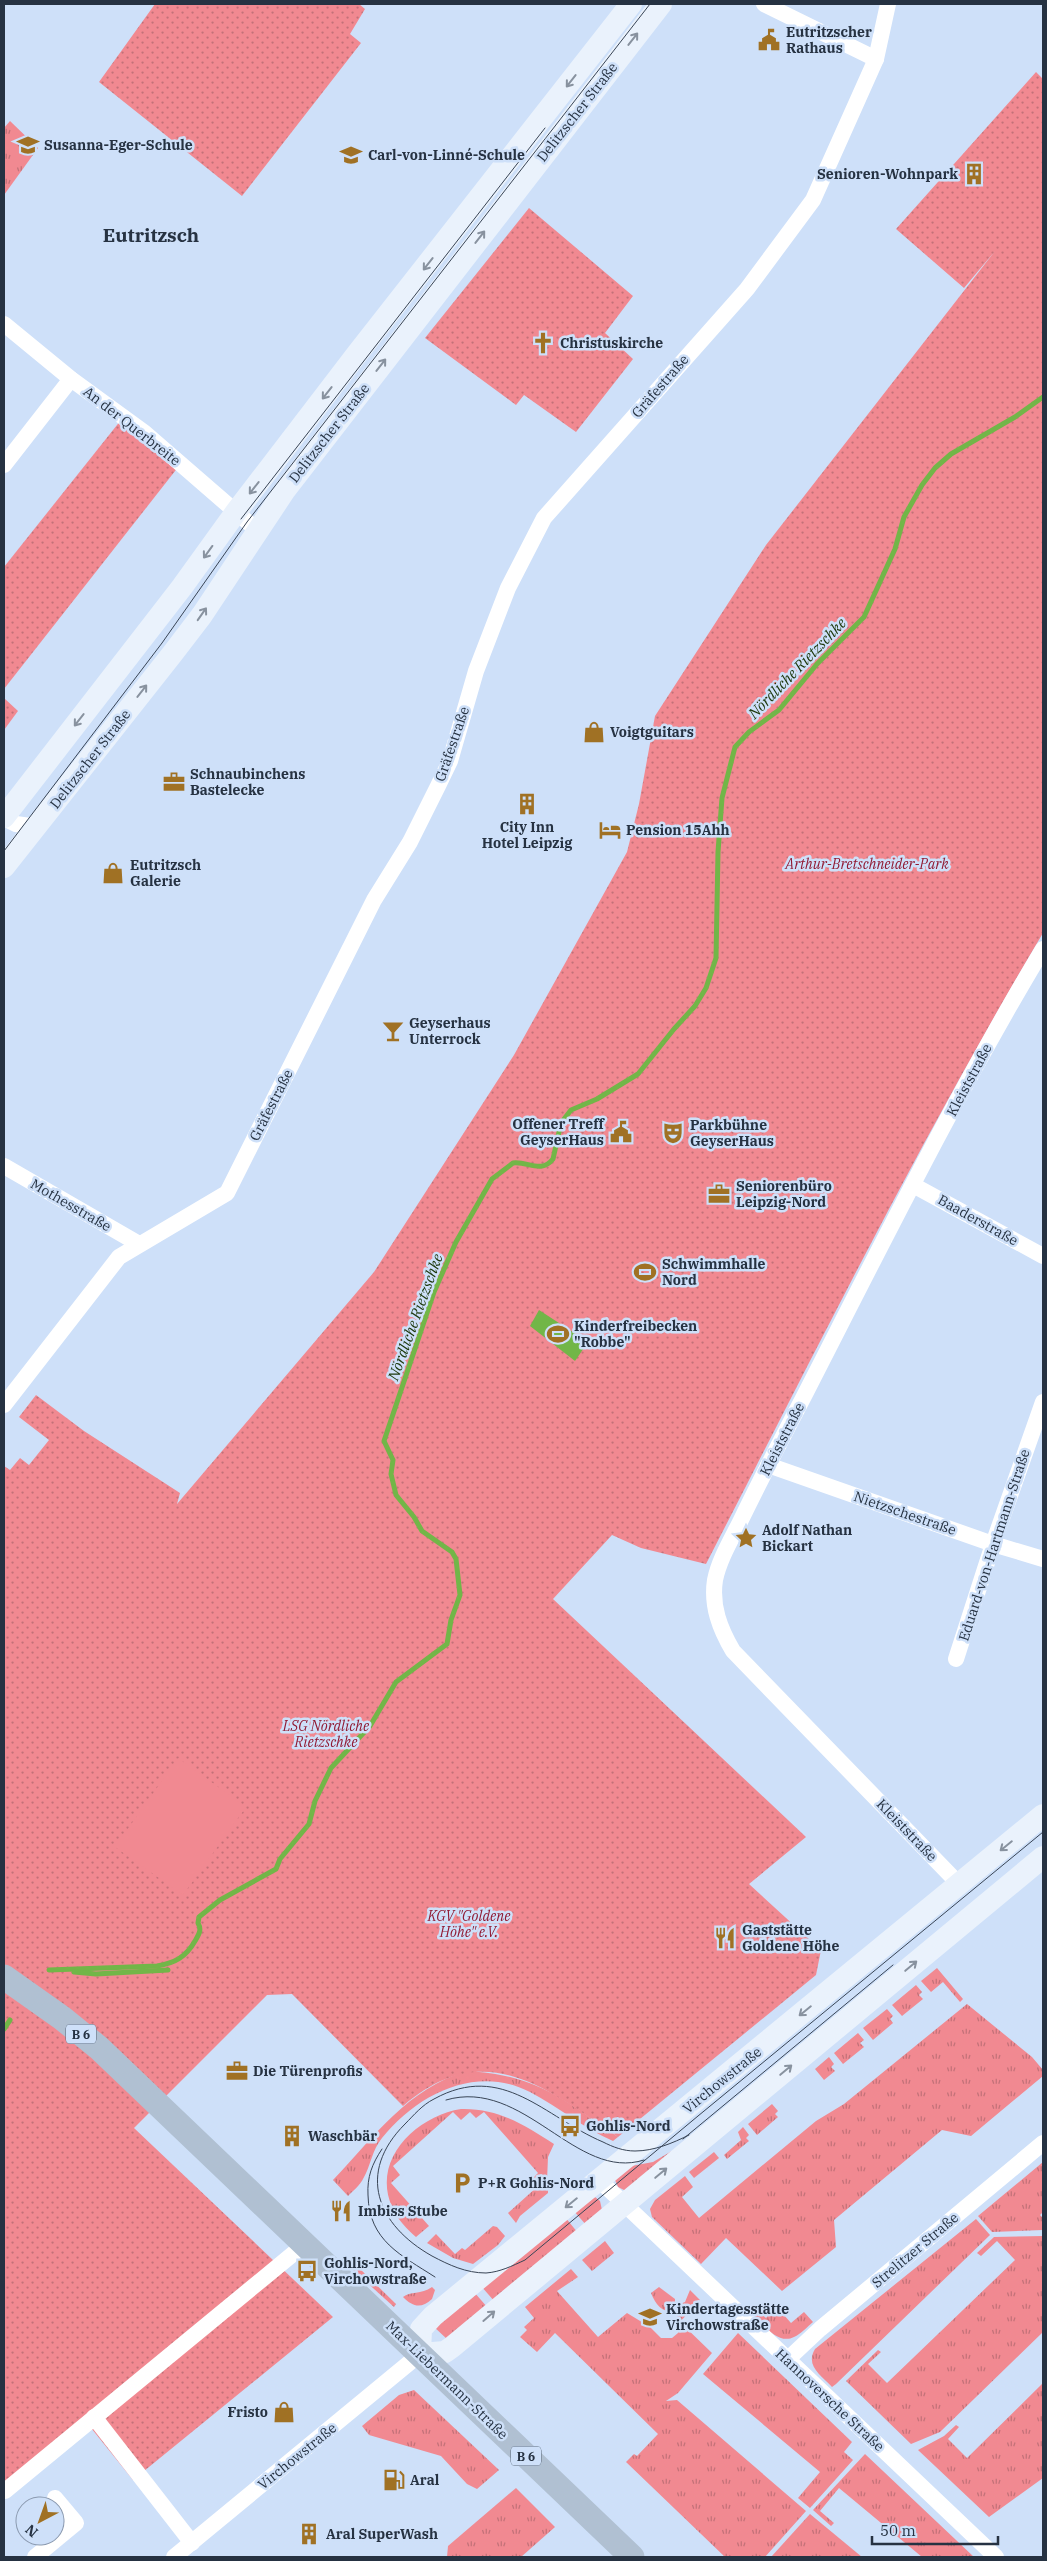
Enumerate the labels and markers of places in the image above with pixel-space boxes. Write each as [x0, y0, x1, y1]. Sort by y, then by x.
place label: Eutritzscher Rathaus [786, 23, 872, 57]
public building icon: Eutritzscher Rathaus [756, 27, 782, 53]
school or university icon: Susanna-Eger-Schule [15, 132, 41, 158]
place label: Susanna-Eger-Schule [44, 136, 193, 154]
school or university icon: Carl-von-Linné-Schule [338, 142, 364, 168]
place label: Carl-von-Linné-Schule [368, 146, 525, 164]
building icon: Senioren-Wohnpark [961, 161, 987, 187]
place label: Senioren-Wohnpark [817, 165, 958, 183]
church icon: Christuskirche [530, 330, 556, 356]
place label: Christuskirche [560, 334, 663, 352]
shop icon: Voigtguitars [581, 719, 607, 745]
place label: Voigtguitars [610, 723, 694, 741]
place label: Schnaubinchens Bastelecke [190, 765, 305, 799]
office icon: Schnaubinchens Bastelecke [161, 769, 187, 795]
building icon: City Inn Hotel Leipzig [514, 791, 540, 817]
hotel icon: Pension 15Ahh [597, 817, 623, 843]
place label: City Inn Hotel Leipzig [482, 818, 573, 852]
place label: Pension 15Ahh [626, 821, 730, 839]
place label: Eutritzsch Galerie [130, 856, 201, 890]
shop icon: Eutritzsch Galerie [100, 860, 126, 886]
place label: Geyserhaus Unterrock [409, 1014, 491, 1048]
bar icon: Geyserhaus Unterrock [380, 1018, 406, 1044]
place label: Offener Treff GeyserHaus [512, 1115, 606, 1149]
place label: Parkbühne GeyserHaus [690, 1116, 774, 1150]
public building icon: Offener Treff GeyserHaus [608, 1119, 634, 1145]
theatre icon: Parkbühne GeyserHaus [660, 1120, 686, 1146]
place label: Seniorenbüro Leipzig-Nord [736, 1177, 832, 1211]
office icon: Seniorenbüro Leipzig-Nord [706, 1181, 732, 1207]
place label: Schwimmhalle Nord [662, 1255, 765, 1289]
sports icon: Schwimmhalle Nord [632, 1259, 658, 1285]
place label: Kinderfreibecken "Robbe" [574, 1317, 697, 1351]
sports icon: Kinderfreibecken "Robbe" [545, 1321, 571, 1347]
place label: Adolf Nathan Bickart [762, 1521, 852, 1555]
place icon: Adolf Nathan Bickart [733, 1525, 759, 1551]
place label: Gaststätte Goldene Höhe [742, 1921, 839, 1955]
restaurant icon: Gaststätte Goldene Höhe [712, 1925, 738, 1951]
office icon: Die Türenprofis [224, 2058, 250, 2084]
place label: Die Türenprofis [253, 2062, 363, 2080]
bus stop icon: Gohlis-Nord [557, 2113, 583, 2139]
place label: Gohlis-Nord [586, 2117, 671, 2135]
building icon: Waschbär [279, 2123, 305, 2149]
place label: Waschbär [308, 2127, 377, 2145]
parking icon: P+R Gohlis-Nord [449, 2170, 475, 2196]
place label: P+R Gohlis-Nord [478, 2174, 594, 2192]
restaurant icon: Imbiss Stube [328, 2198, 354, 2224]
place label: Imbiss Stube [358, 2202, 448, 2220]
place label: Gohlis-Nord, Virchowstraße [324, 2254, 427, 2288]
bus stop icon: Gohlis-Nord, Virchowstraße [294, 2258, 320, 2284]
place label: Kindertagesstätte Virchowstraße [666, 2300, 789, 2334]
school or university icon: Kindertagesstätte Virchowstraße [637, 2304, 663, 2330]
shop icon: Fristo [271, 2399, 297, 2425]
place label: Fristo [227, 2403, 268, 2421]
fuel station icon: Aral [381, 2467, 407, 2493]
place label: Aral [410, 2471, 440, 2489]
building icon: Aral SuperWash [296, 2521, 322, 2547]
place label: Aral SuperWash [326, 2525, 438, 2543]

